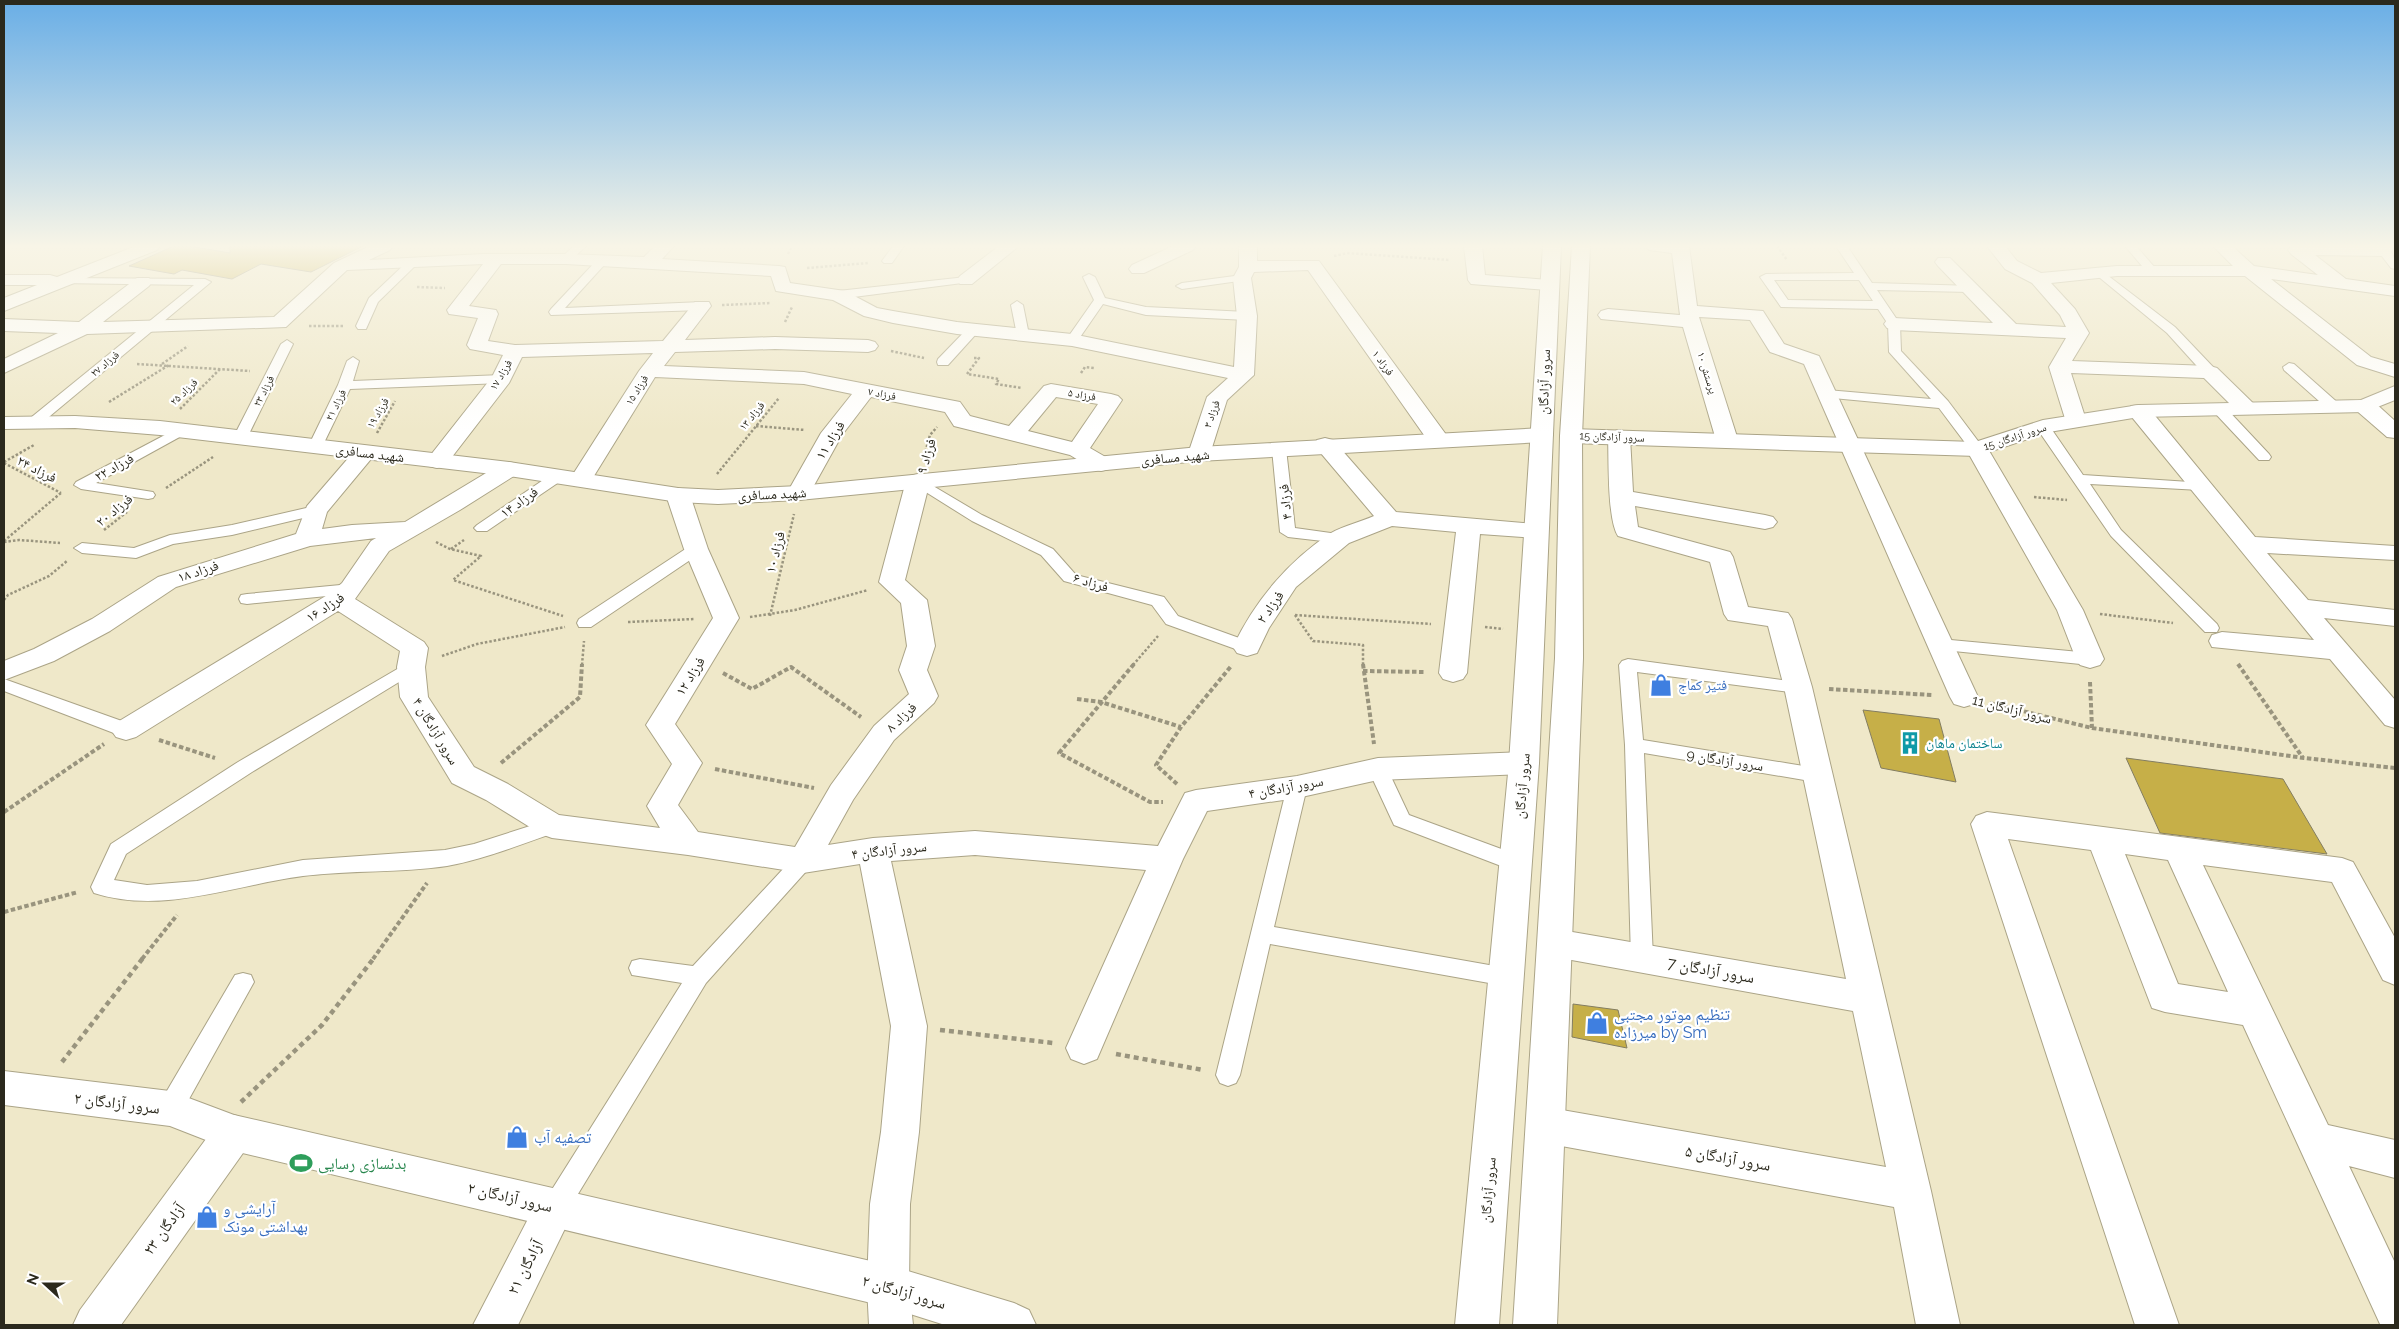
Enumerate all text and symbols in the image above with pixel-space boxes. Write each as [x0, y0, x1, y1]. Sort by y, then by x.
street label: فرزاد ۲۷ [88, 348, 122, 380]
street label: فرزاد ۱ [1369, 348, 1397, 379]
street label: سرور آزادگان [1535, 349, 1554, 415]
street label: پرستش ۱۰ [1694, 350, 1720, 396]
street label: فرزاد ۱۷ [487, 357, 515, 393]
street label: فرزاد ۱۵ [623, 372, 652, 408]
street label: فرزاد ۲۳ [251, 373, 277, 409]
street label: فرزاد ۲۵ [168, 376, 201, 408]
street label: فرزاد ۷ [867, 385, 897, 403]
street label: فرزاد ۵ [1067, 386, 1097, 404]
street label: فرزاد ۲۱ [323, 387, 349, 423]
street label: فرزاد ۱۹ [364, 395, 392, 431]
street label: فرزاد ۳ [1201, 398, 1223, 429]
street label: فرزاد ۱۳ [736, 399, 768, 433]
street label: فرزاد ۱۱ [812, 418, 849, 463]
street label: سرور آزادگان 15 [1982, 421, 2048, 453]
street label: سرور آزادگان 15 [1579, 429, 1645, 445]
street label: فرزاد ۹ [913, 436, 940, 476]
street label: شهید مسافری [335, 441, 405, 466]
street label: شهید مسافری [1140, 446, 1210, 469]
street label: فرزاد ۲۲ [92, 450, 137, 485]
street label: فرزاد ۲۴ [14, 452, 60, 487]
street label: فرزاد ۱۴ [497, 483, 542, 521]
street label: فرزاد ۴ [1275, 483, 1296, 521]
street label: شهید مسافری [737, 484, 807, 505]
street label: فرزاد ۲۰ [93, 490, 136, 530]
street label: فرزاد ۱۰ [762, 529, 789, 575]
street label: فرزاد ۱۸ [175, 557, 221, 586]
street label: فرزاد ۶ [1071, 569, 1111, 596]
street label: فرزاد ۲ [1253, 588, 1288, 627]
street label: فرزاد ۱۶ [303, 589, 348, 626]
street label: فرزاد ۱۲ [672, 654, 709, 699]
shop icon: فتیر کماج [1648, 672, 1674, 698]
place label: فتیر کماج [1678, 677, 1727, 695]
street label: سرور آزادگان 11 [1970, 691, 2053, 728]
street label: سرور آزادگان ۴ [409, 694, 462, 768]
street label: فرزاد ۸ [883, 699, 920, 736]
building icon: ساختمان ماهان [1897, 730, 1923, 756]
place label: ساختمان ماهان [1926, 735, 2003, 752]
street label: سرور آزادگان 9 [1685, 746, 1765, 775]
street label: سرور آزادگان [1511, 753, 1534, 820]
street label: سرور آزادگان ۴ [1247, 773, 1325, 802]
street label: سرور آزادگان ۴ [851, 838, 928, 863]
street label: سرور آزادگان 7 [1666, 953, 1756, 988]
place label: تنظیم موتور مجتبی میرزاده by Sm [1614, 1005, 1730, 1042]
shop icon: تنظیم موتور مجتبی میرزاده by Sm [1584, 1010, 1610, 1036]
street label: سرور آزادگان ۲ [73, 1088, 161, 1119]
shop icon: تصفیه آب [504, 1124, 530, 1150]
place label: تصفیه آب [534, 1128, 592, 1147]
street label: سرور آزادگان ۵ [1684, 1141, 1772, 1176]
sports icon: بدنسازی رسایی [288, 1150, 314, 1176]
place label: بدنسازی رسایی [318, 1154, 406, 1174]
street label: سرور آزادگان [1477, 1157, 1500, 1224]
street label: سرور آزادگان ۲ [466, 1178, 554, 1217]
street label: آزادگان ۲۳ [139, 1199, 190, 1259]
place label: آرایشی و بهداشتی مونک [223, 1199, 308, 1237]
shop icon: آرایشی و بهداشتی مونک [194, 1204, 220, 1230]
street label: آزادگان ۲۱ [503, 1236, 548, 1298]
north arrow [20, 1259, 70, 1309]
text: N [23, 1271, 42, 1287]
street label: سرور آزادگان ۲ [860, 1271, 948, 1314]

